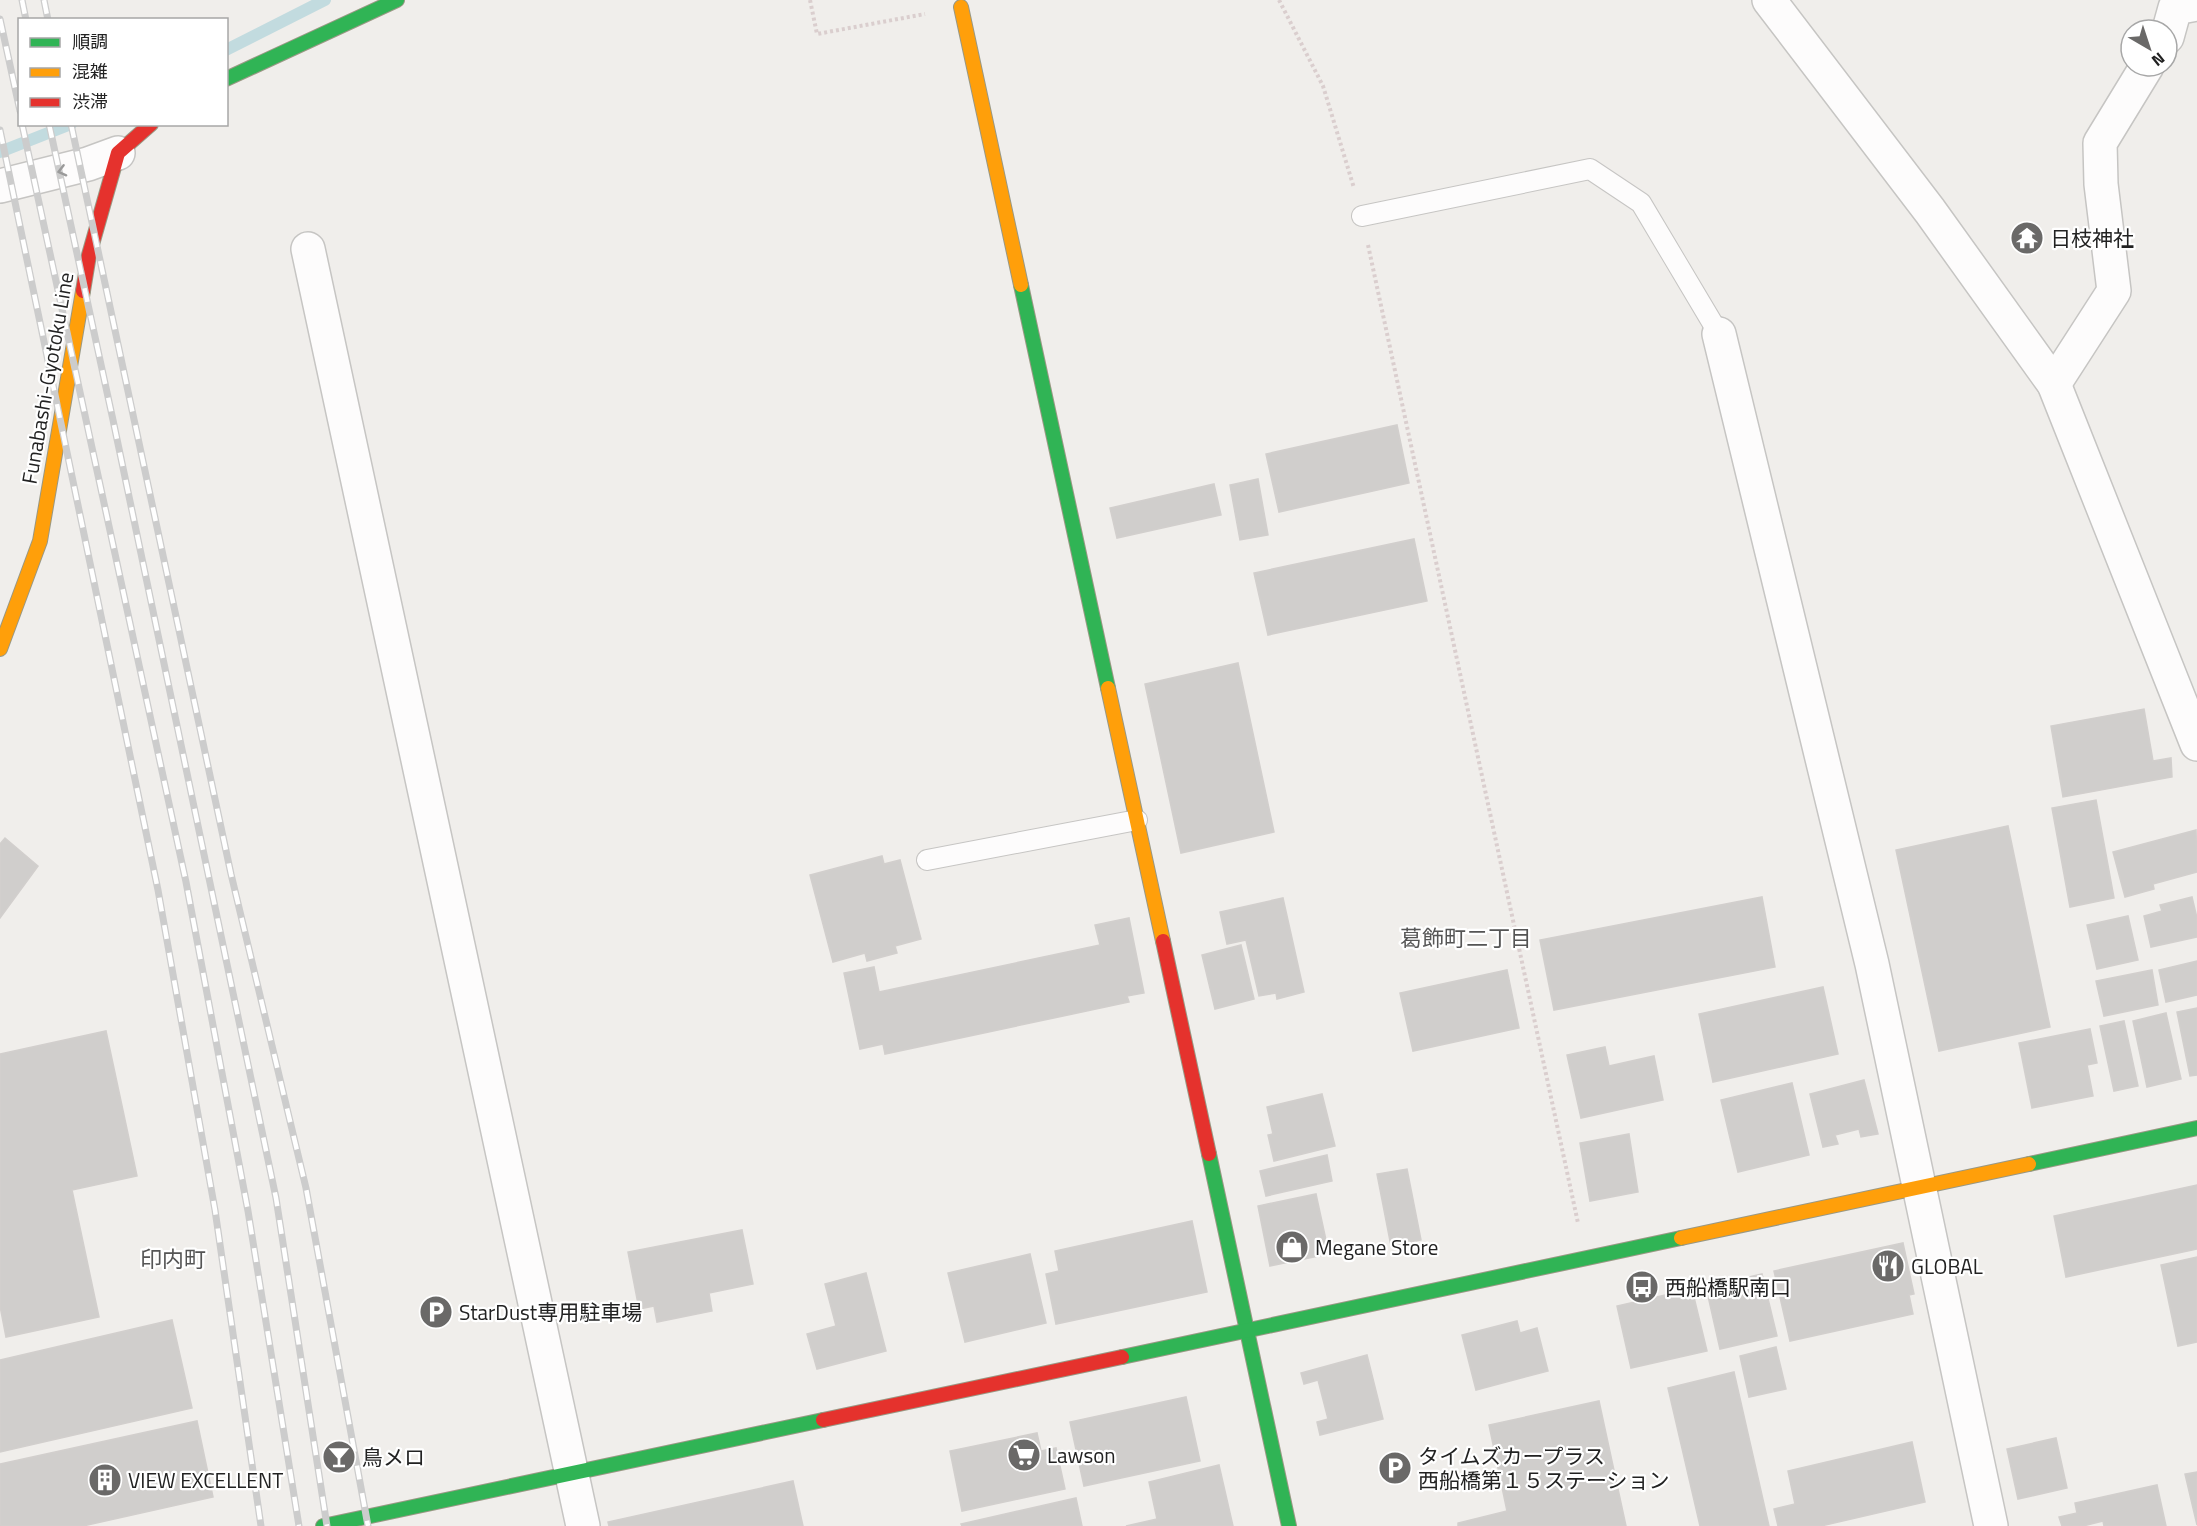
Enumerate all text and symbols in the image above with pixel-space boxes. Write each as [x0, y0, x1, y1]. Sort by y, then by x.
legend [18, 18, 228, 126]
north arrow [2119, 18, 2179, 78]
text: 順調 [72, 28, 108, 55]
text: N [2147, 47, 2170, 72]
text: 混雑 [72, 58, 108, 85]
text: 渋滞 [72, 88, 108, 115]
one-way arrow [57, 163, 67, 176]
temple icon: 日枝神社 [2009, 220, 2045, 256]
place label: 日枝神社 [2050, 222, 2134, 254]
street label: Funabashi-Gyotoku Line [13, 270, 81, 486]
district label: 葛飾町二丁目 [1400, 921, 1532, 955]
shop icon: Megane Store [1274, 1229, 1310, 1265]
place label: Megane Store [1315, 1231, 1438, 1263]
district label: 印内町 [140, 1242, 206, 1276]
restaurant icon: GLOBAL [1870, 1248, 1906, 1284]
place label: GLOBAL [1911, 1250, 1983, 1282]
bus stop icon: 西船橋駅南口 [1624, 1269, 1660, 1305]
place label: 西船橋駅南口 [1665, 1271, 1791, 1303]
parking icon: StarDust専用駐車場 [418, 1294, 454, 1330]
place label: StarDust専用駐車場 [459, 1296, 642, 1328]
supermarket icon: Lawson [1006, 1437, 1042, 1473]
bar icon: 鳥メロ [321, 1439, 357, 1475]
place label: Lawson [1047, 1439, 1116, 1471]
place label: タイムズカープラス 西船橋第１５ステーション [1418, 1440, 1670, 1496]
place label: 鳥メロ [362, 1441, 425, 1473]
parking icon: タイムズカープラス 西船橋第１５ステーション [1377, 1450, 1413, 1486]
building icon: VIEW EXCELLENT [87, 1462, 123, 1498]
place label: VIEW EXCELLENT [128, 1464, 283, 1496]

